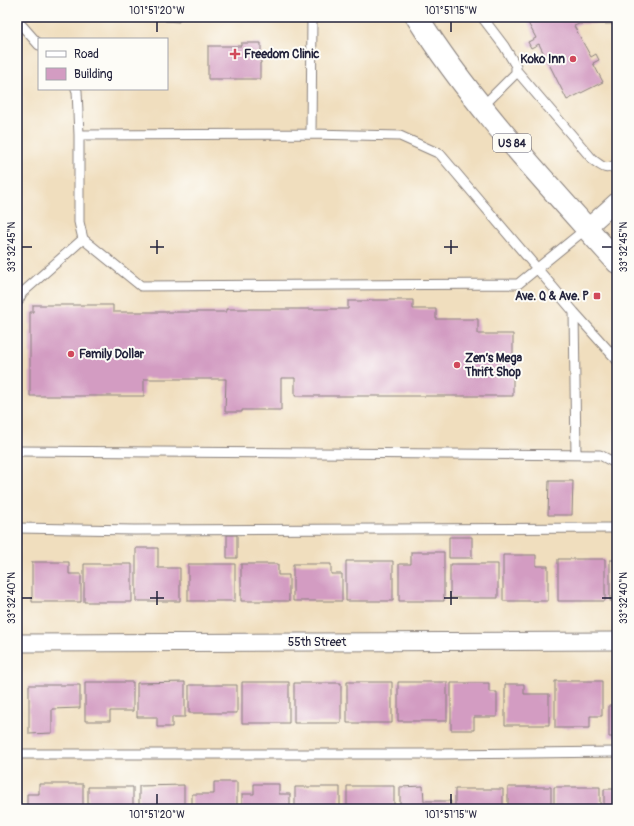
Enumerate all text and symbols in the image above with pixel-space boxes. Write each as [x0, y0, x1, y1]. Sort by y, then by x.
text: 101°51'20"W [129, 5, 185, 17]
text: 101°51'15"W [425, 5, 478, 17]
legend [38, 38, 168, 90]
text: Road [74, 47, 99, 62]
place label: Freedom Clinic [244, 47, 319, 62]
marker: Freedom Clinic [229, 48, 241, 60]
place label: Koko Inn [520, 52, 565, 67]
marker: Koko Inn [568, 54, 578, 64]
text: Building [74, 67, 113, 82]
road number: US 84 [493, 134, 531, 152]
text: 33°32'45"N [6, 221, 18, 272]
text: 33°32'45"N [618, 221, 630, 272]
place label: Ave. Q & Ave. P [515, 289, 589, 304]
marker: Ave. Q & Ave. P [592, 291, 602, 301]
place label: Family Dollar [79, 347, 145, 362]
marker: Family Dollar [66, 349, 76, 359]
place label: Zen’s Mega Thrift Shop [464, 351, 522, 380]
marker: Zen’s Mega Thrift Shop [452, 360, 462, 370]
text: 33°32'40"N [6, 572, 18, 624]
text: 33°32'40"N [618, 572, 630, 624]
street label: 55th Street [288, 635, 346, 650]
text: 101°51'20"W [129, 809, 185, 821]
text: 101°51'15"W [425, 809, 478, 821]

